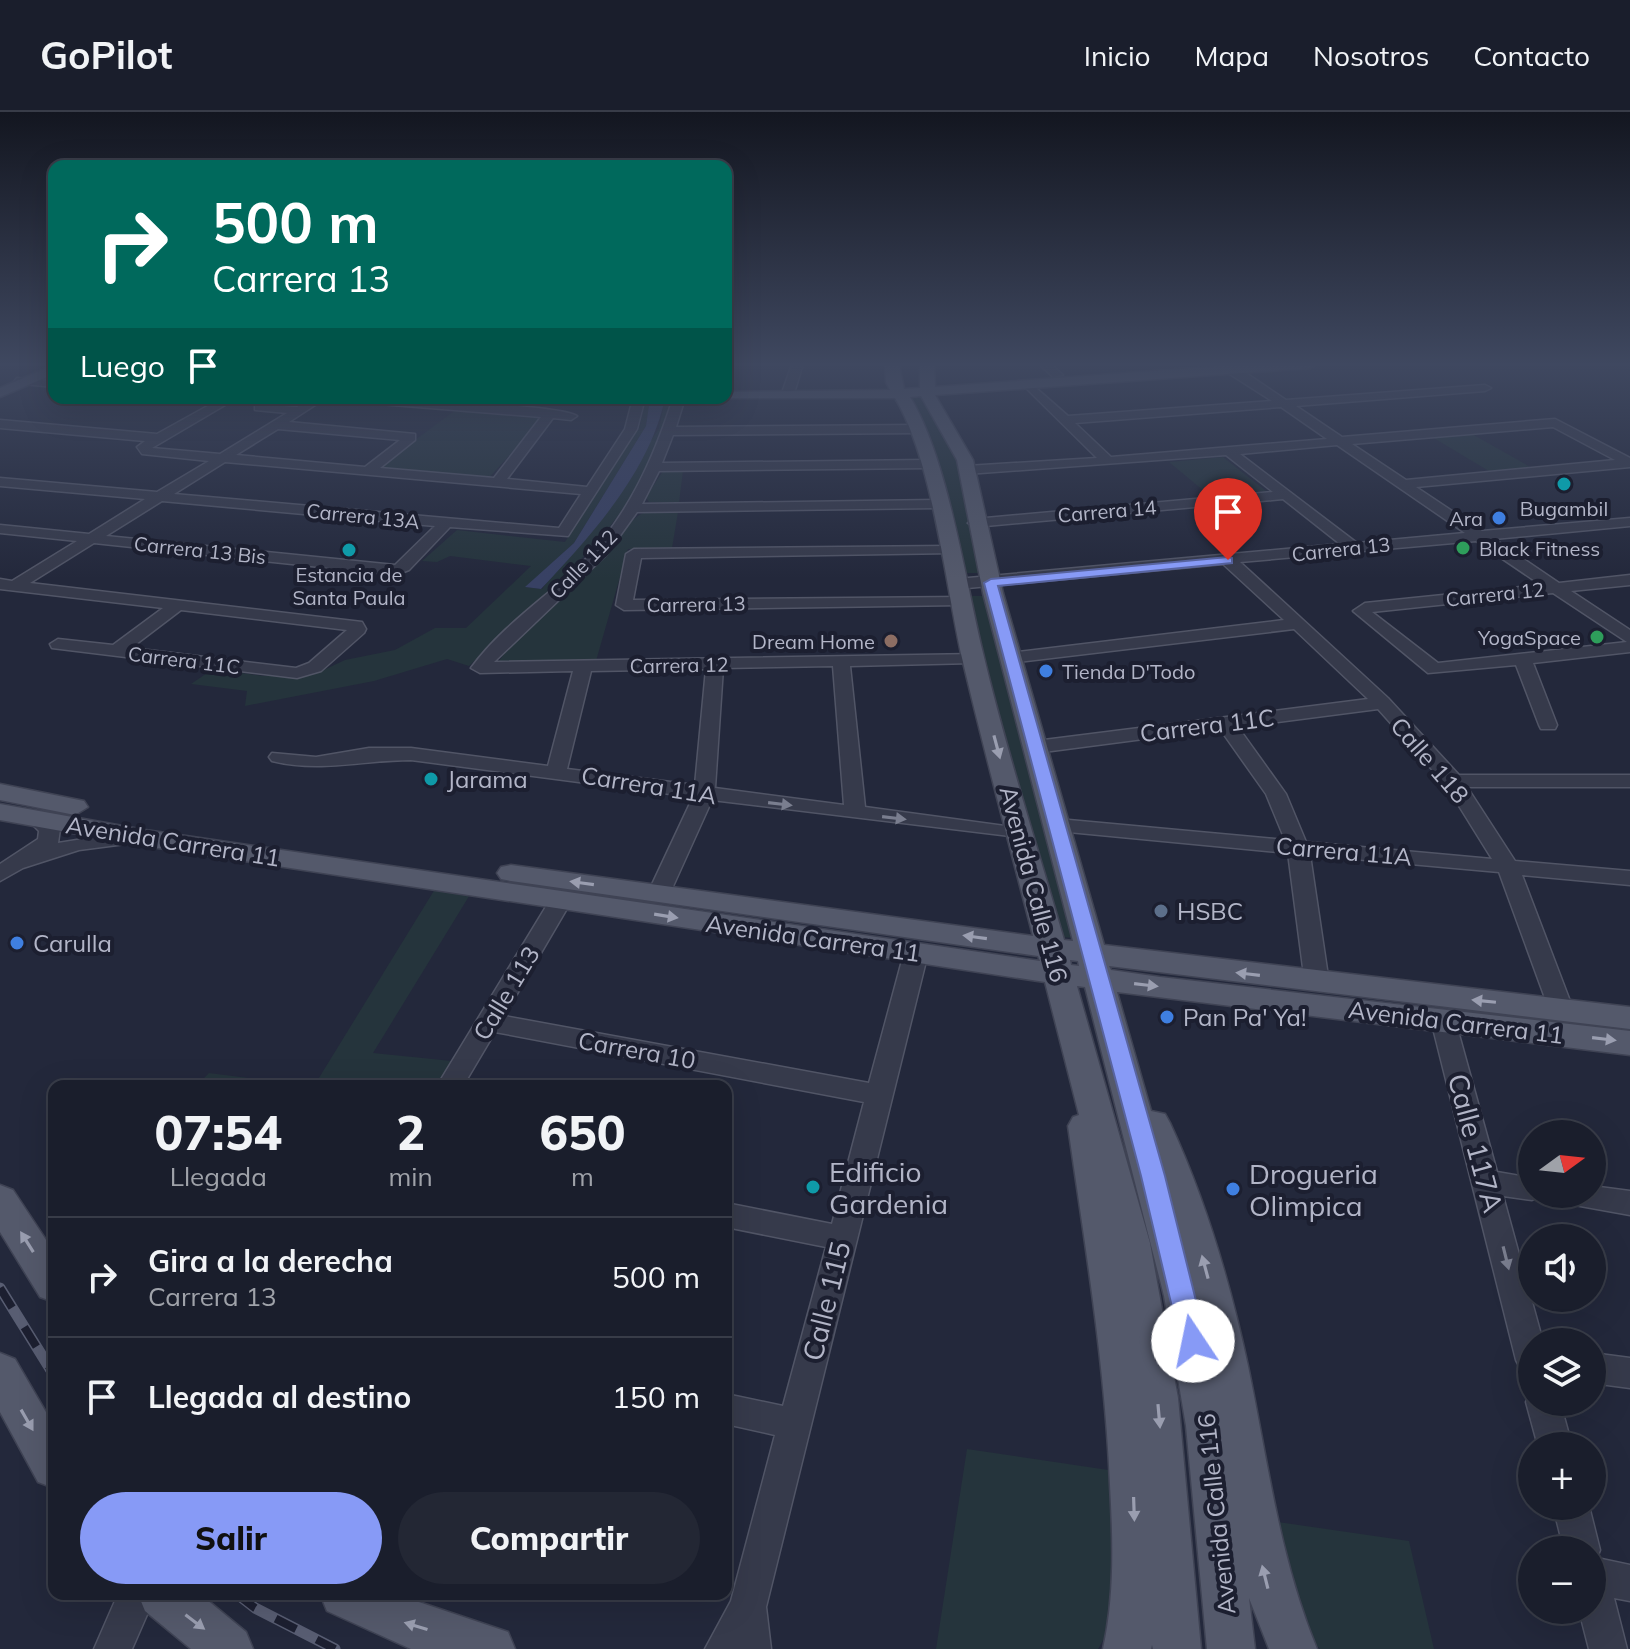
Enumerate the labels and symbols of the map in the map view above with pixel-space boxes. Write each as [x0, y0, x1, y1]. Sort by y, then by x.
marker: Bugambil [1555, 475, 1573, 493]
pin [1194, 478, 1262, 560]
street label: Carrera 14 [1057, 494, 1157, 528]
place label: Bugambil [1520, 496, 1608, 521]
street label: Carrera 13A [305, 498, 421, 534]
place label: Ara [1449, 506, 1483, 531]
marker: Ara [1490, 509, 1508, 527]
street label: Calle 112 [544, 524, 622, 604]
street label: Carrera 13 Bis [133, 531, 267, 569]
street label: Carrera 13 [1290, 531, 1392, 567]
place label: Black Fitness [1479, 536, 1600, 561]
marker: Black Fitness [1454, 539, 1472, 557]
marker: Estancia de Santa Paula [340, 541, 358, 559]
place label: Estancia de Santa Paula [292, 562, 406, 610]
street label: Carrera 12 [1444, 576, 1546, 612]
street label: Carrera 13 [646, 591, 746, 617]
place label: YogaSpace [1477, 625, 1581, 650]
marker: YogaSpace [1588, 628, 1606, 646]
place label: Dream Home [752, 629, 875, 654]
marker: Dream Home [882, 632, 900, 650]
street label: Carrera 11C [127, 641, 241, 679]
street label: Carrera 12 [629, 652, 729, 678]
place label: Tienda D'Todo [1062, 659, 1195, 684]
marker: Tienda D'Todo [1037, 662, 1055, 680]
street label: Carrera 11C [1138, 702, 1276, 748]
street label: Calle 118 [1384, 711, 1476, 809]
one-way arrow [991, 735, 1004, 759]
street label: Carrera 11A [579, 760, 719, 811]
place label: Jarama [447, 764, 528, 794]
marker: Jarama [422, 770, 440, 788]
street label: Avenida Calle 116 [993, 783, 1075, 985]
one-way arrow [768, 797, 793, 810]
street label: Avenida Carrera 11 [64, 809, 282, 873]
one-way arrow [882, 812, 907, 825]
street label: Carrera 11A [1275, 830, 1414, 872]
one-way arrow [569, 876, 594, 889]
place label: HSBC [1177, 896, 1243, 926]
marker: HSBC [1152, 902, 1170, 920]
street label: Avenida Carrera 11 [704, 908, 922, 968]
one-way arrow [654, 910, 679, 923]
place label: Carulla [33, 928, 112, 958]
one-way arrow [962, 930, 987, 943]
marker: Carulla [8, 934, 26, 952]
street label: Calle 113 [466, 941, 546, 1045]
one-way arrow [1235, 967, 1260, 980]
one-way arrow [1134, 979, 1159, 992]
street label: Avenida Carrera 11 [1347, 994, 1565, 1050]
one-way arrow [1471, 994, 1496, 1007]
place label: Pan Pa' Ya! [1183, 1002, 1306, 1032]
marker: Pan Pa' Ya! [1158, 1008, 1176, 1026]
street label: Carrera 10 [576, 1025, 698, 1075]
one-way arrow [1592, 1033, 1617, 1046]
street label: Calle 117A [1441, 1070, 1511, 1217]
north arrow [1518, 1120, 1606, 1208]
place label: Edificio Gardenia [829, 1154, 948, 1221]
place label: Drogueria Olimpica [1249, 1156, 1378, 1223]
marker: Edificio Gardenia [804, 1178, 822, 1196]
marker: Drogueria Olimpica [1224, 1180, 1242, 1198]
one-way arrow [19, 1232, 34, 1253]
street label: Calle 115 [794, 1238, 858, 1364]
one-way arrow [1500, 1246, 1512, 1271]
one-way arrow [1198, 1254, 1211, 1278]
position arrow [1151, 1299, 1235, 1383]
one-way arrow [1153, 1404, 1166, 1429]
one-way arrow [20, 1408, 34, 1431]
street label: Avenida Calle 116 [1191, 1412, 1241, 1616]
one-way arrow [1128, 1497, 1141, 1522]
one-way arrow [1258, 1564, 1271, 1589]
one-way arrow [184, 1614, 205, 1630]
one-way arrow [404, 1619, 428, 1632]

